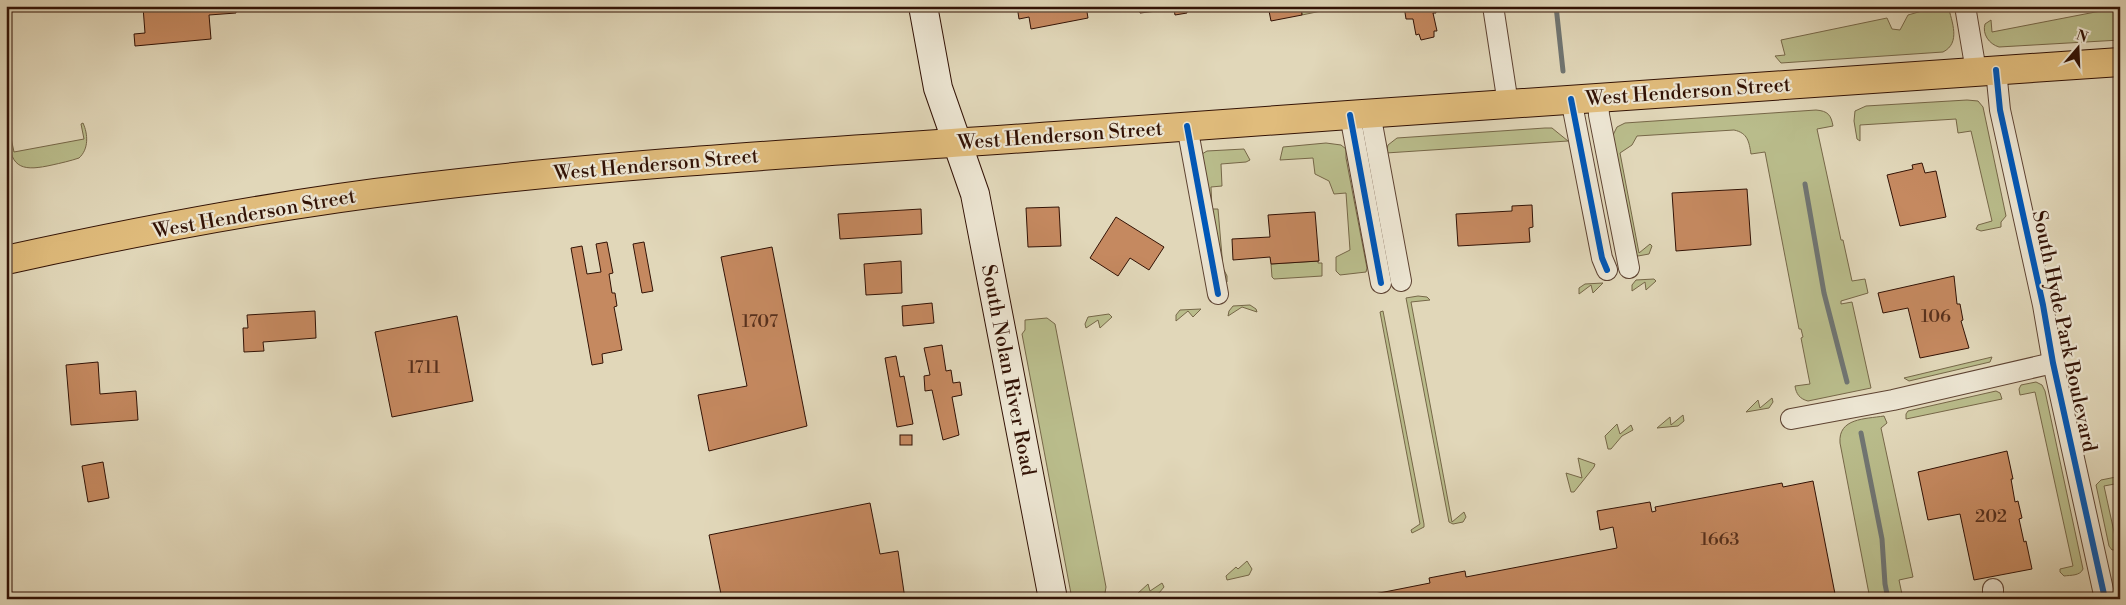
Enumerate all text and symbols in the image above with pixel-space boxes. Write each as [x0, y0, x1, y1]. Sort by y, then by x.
north arrow [2054, 22, 2104, 72]
text: N [2074, 26, 2090, 47]
street label: West Henderson Street [1584, 73, 1792, 112]
street label: West Henderson Street [956, 117, 1164, 156]
street label: West Henderson Street [552, 144, 760, 187]
street label: West Henderson Street [150, 184, 358, 245]
street label: South Hyde Park Boulevard [2026, 208, 2102, 455]
street label: South Nolan River Road [975, 262, 1040, 479]
house number: 106 [1921, 305, 1951, 328]
house number: 1707 [742, 310, 778, 333]
house number: 1711 [408, 356, 441, 379]
house number: 202 [1975, 505, 2007, 528]
house number: 1663 [1701, 528, 1739, 551]

